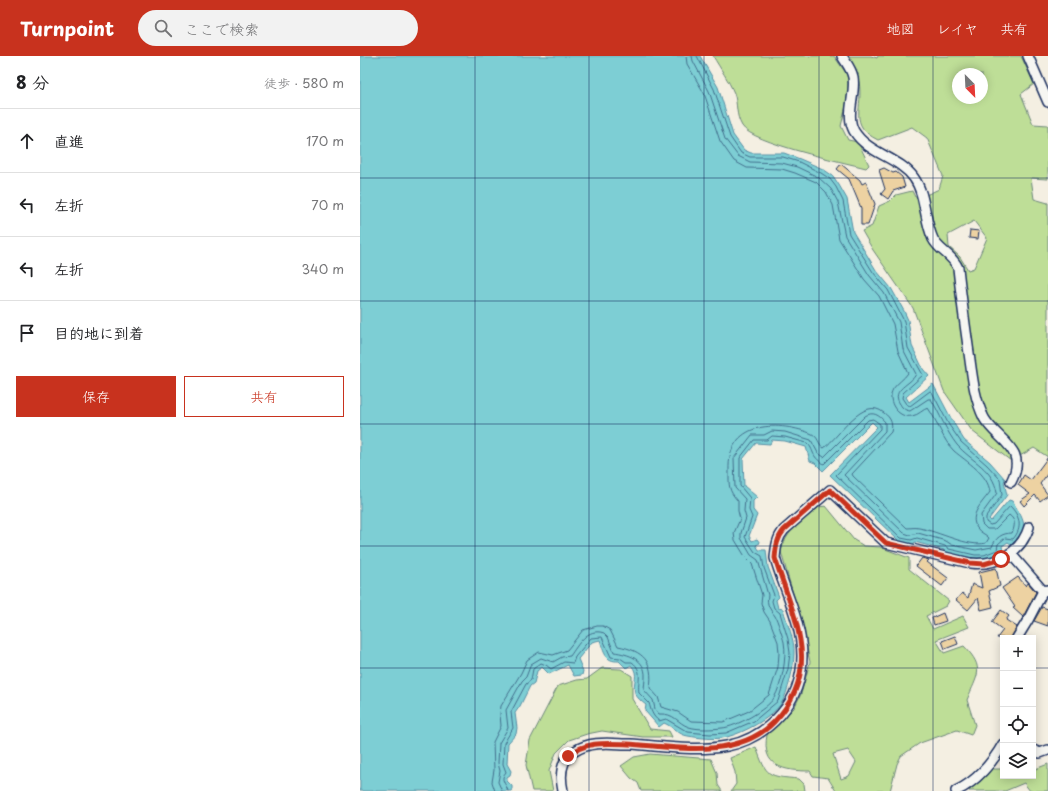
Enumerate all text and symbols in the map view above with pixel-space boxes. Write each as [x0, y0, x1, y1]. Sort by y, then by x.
search box [138, 10, 418, 46]
text: Turnpoint [20, 14, 114, 42]
icon: search [152, 17, 174, 39]
text: ここで検索 [184, 17, 259, 40]
text: 地図 [887, 18, 915, 39]
text: レイヤ [937, 18, 978, 39]
text: 共有 [1000, 18, 1028, 39]
north arrow [952, 68, 988, 104]
text: 8 分 [16, 69, 49, 95]
text: 徒歩 · 580 m [264, 73, 344, 92]
text: 直進 [54, 129, 84, 152]
icon: ahead [16, 130, 38, 152]
text: 170 m [306, 131, 344, 150]
text: 左折 [54, 193, 84, 216]
icon: left [16, 194, 38, 216]
text: 70 m [311, 195, 344, 214]
text: 左折 [54, 257, 84, 280]
icon: left [16, 258, 38, 280]
text: 340 m [301, 259, 344, 278]
text: 目的地に到着 [54, 321, 144, 344]
icon: arrive [16, 322, 38, 344]
button: 保存 [16, 376, 176, 417]
button: 共有 [184, 376, 344, 417]
route start [992, 550, 1010, 568]
map controls [1000, 635, 1036, 779]
button: + [1000, 635, 1036, 671]
button: − [1000, 671, 1036, 707]
button: locate [1000, 707, 1036, 743]
button: layers [1000, 743, 1036, 779]
route end [559, 747, 577, 765]

